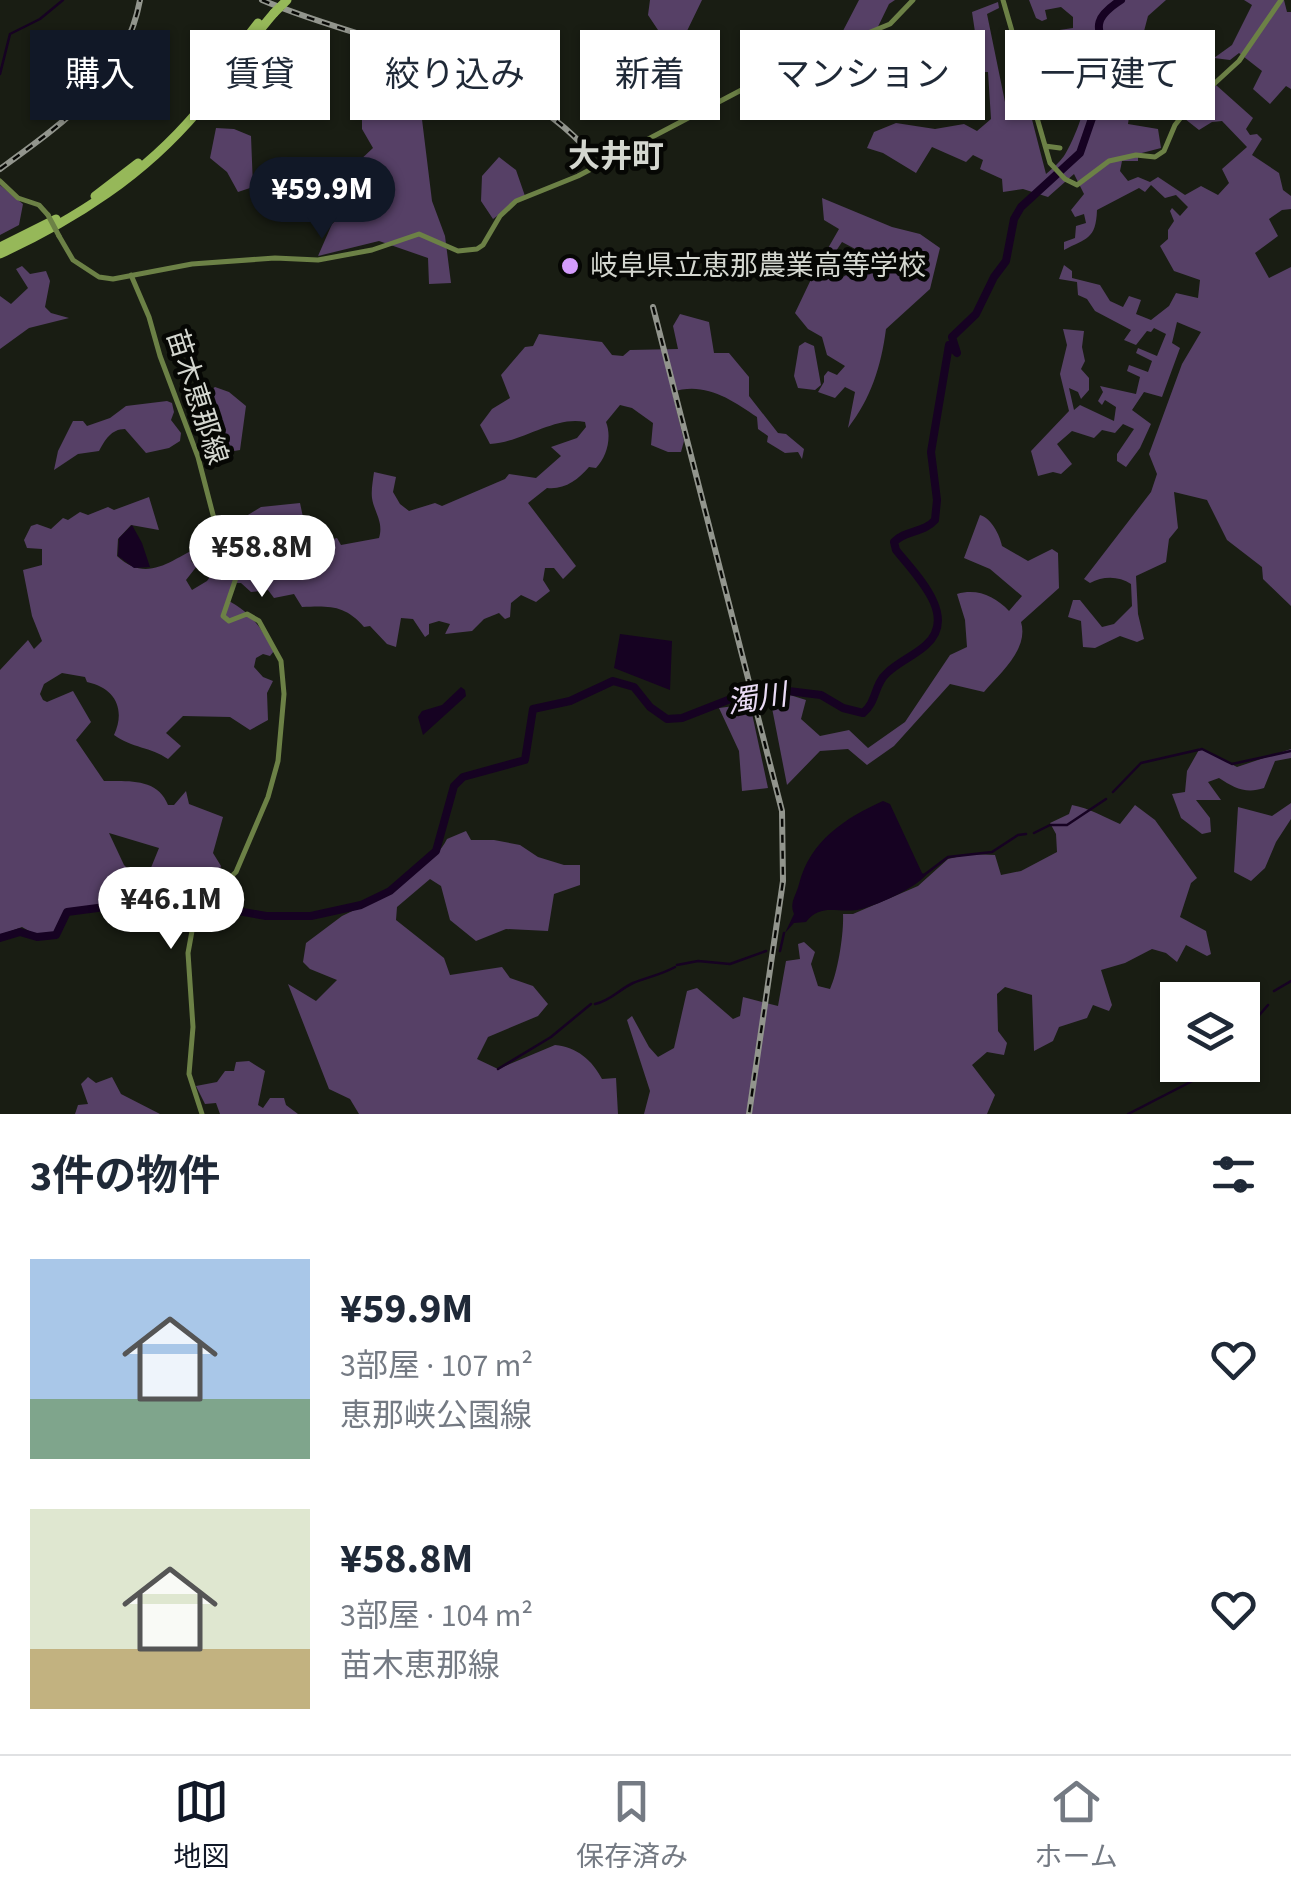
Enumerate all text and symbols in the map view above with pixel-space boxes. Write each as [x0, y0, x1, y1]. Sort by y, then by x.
chip: 購入 [30, 30, 170, 120]
chip: 賃貸 [190, 30, 330, 120]
chip: 絞り込み [350, 30, 560, 120]
chip: 新着 [580, 30, 720, 120]
chip: マンション [740, 30, 985, 120]
chip: 一戸建て [1005, 30, 1215, 120]
district label: 大井町 [568, 134, 664, 180]
pin: ¥59.9M [241, 157, 403, 242]
text: ¥59.9M [271, 166, 373, 212]
place label: 岐阜県立恵那農業高等学校 [590, 246, 926, 286]
marker: 岐阜県立恵那農業高等学校 [559, 255, 581, 277]
street label: 苗木恵那線 [156, 324, 238, 470]
pin: ¥58.8M [181, 515, 343, 600]
text: ¥58.8M [211, 524, 313, 570]
water label: 濁川 [724, 673, 793, 725]
pin: ¥46.1M [90, 867, 252, 952]
text: ¥46.1M [120, 876, 222, 922]
map controls [1160, 982, 1260, 1082]
button: layers [1160, 982, 1260, 1082]
text: 3件の物件 [30, 1147, 220, 1207]
icon: filters [1206, 1147, 1261, 1202]
text: ¥59.9M [340, 1279, 473, 1339]
icon: home [110, 1299, 230, 1419]
icon: heart [1206, 1332, 1261, 1387]
text: 3部屋 · 107 m² [340, 1343, 533, 1389]
text: 恵那峡公園線 [340, 1393, 532, 1439]
text: ¥58.8M [340, 1529, 473, 1589]
icon: home [110, 1549, 230, 1669]
icon: heart [1206, 1582, 1261, 1637]
text: 3部屋 · 104 m² [340, 1593, 533, 1639]
text: 苗木恵那線 [340, 1643, 500, 1689]
tab: 地図 [173, 1774, 229, 1877]
tab: 保存済み [576, 1774, 688, 1877]
tab: ホーム [1035, 1774, 1118, 1877]

